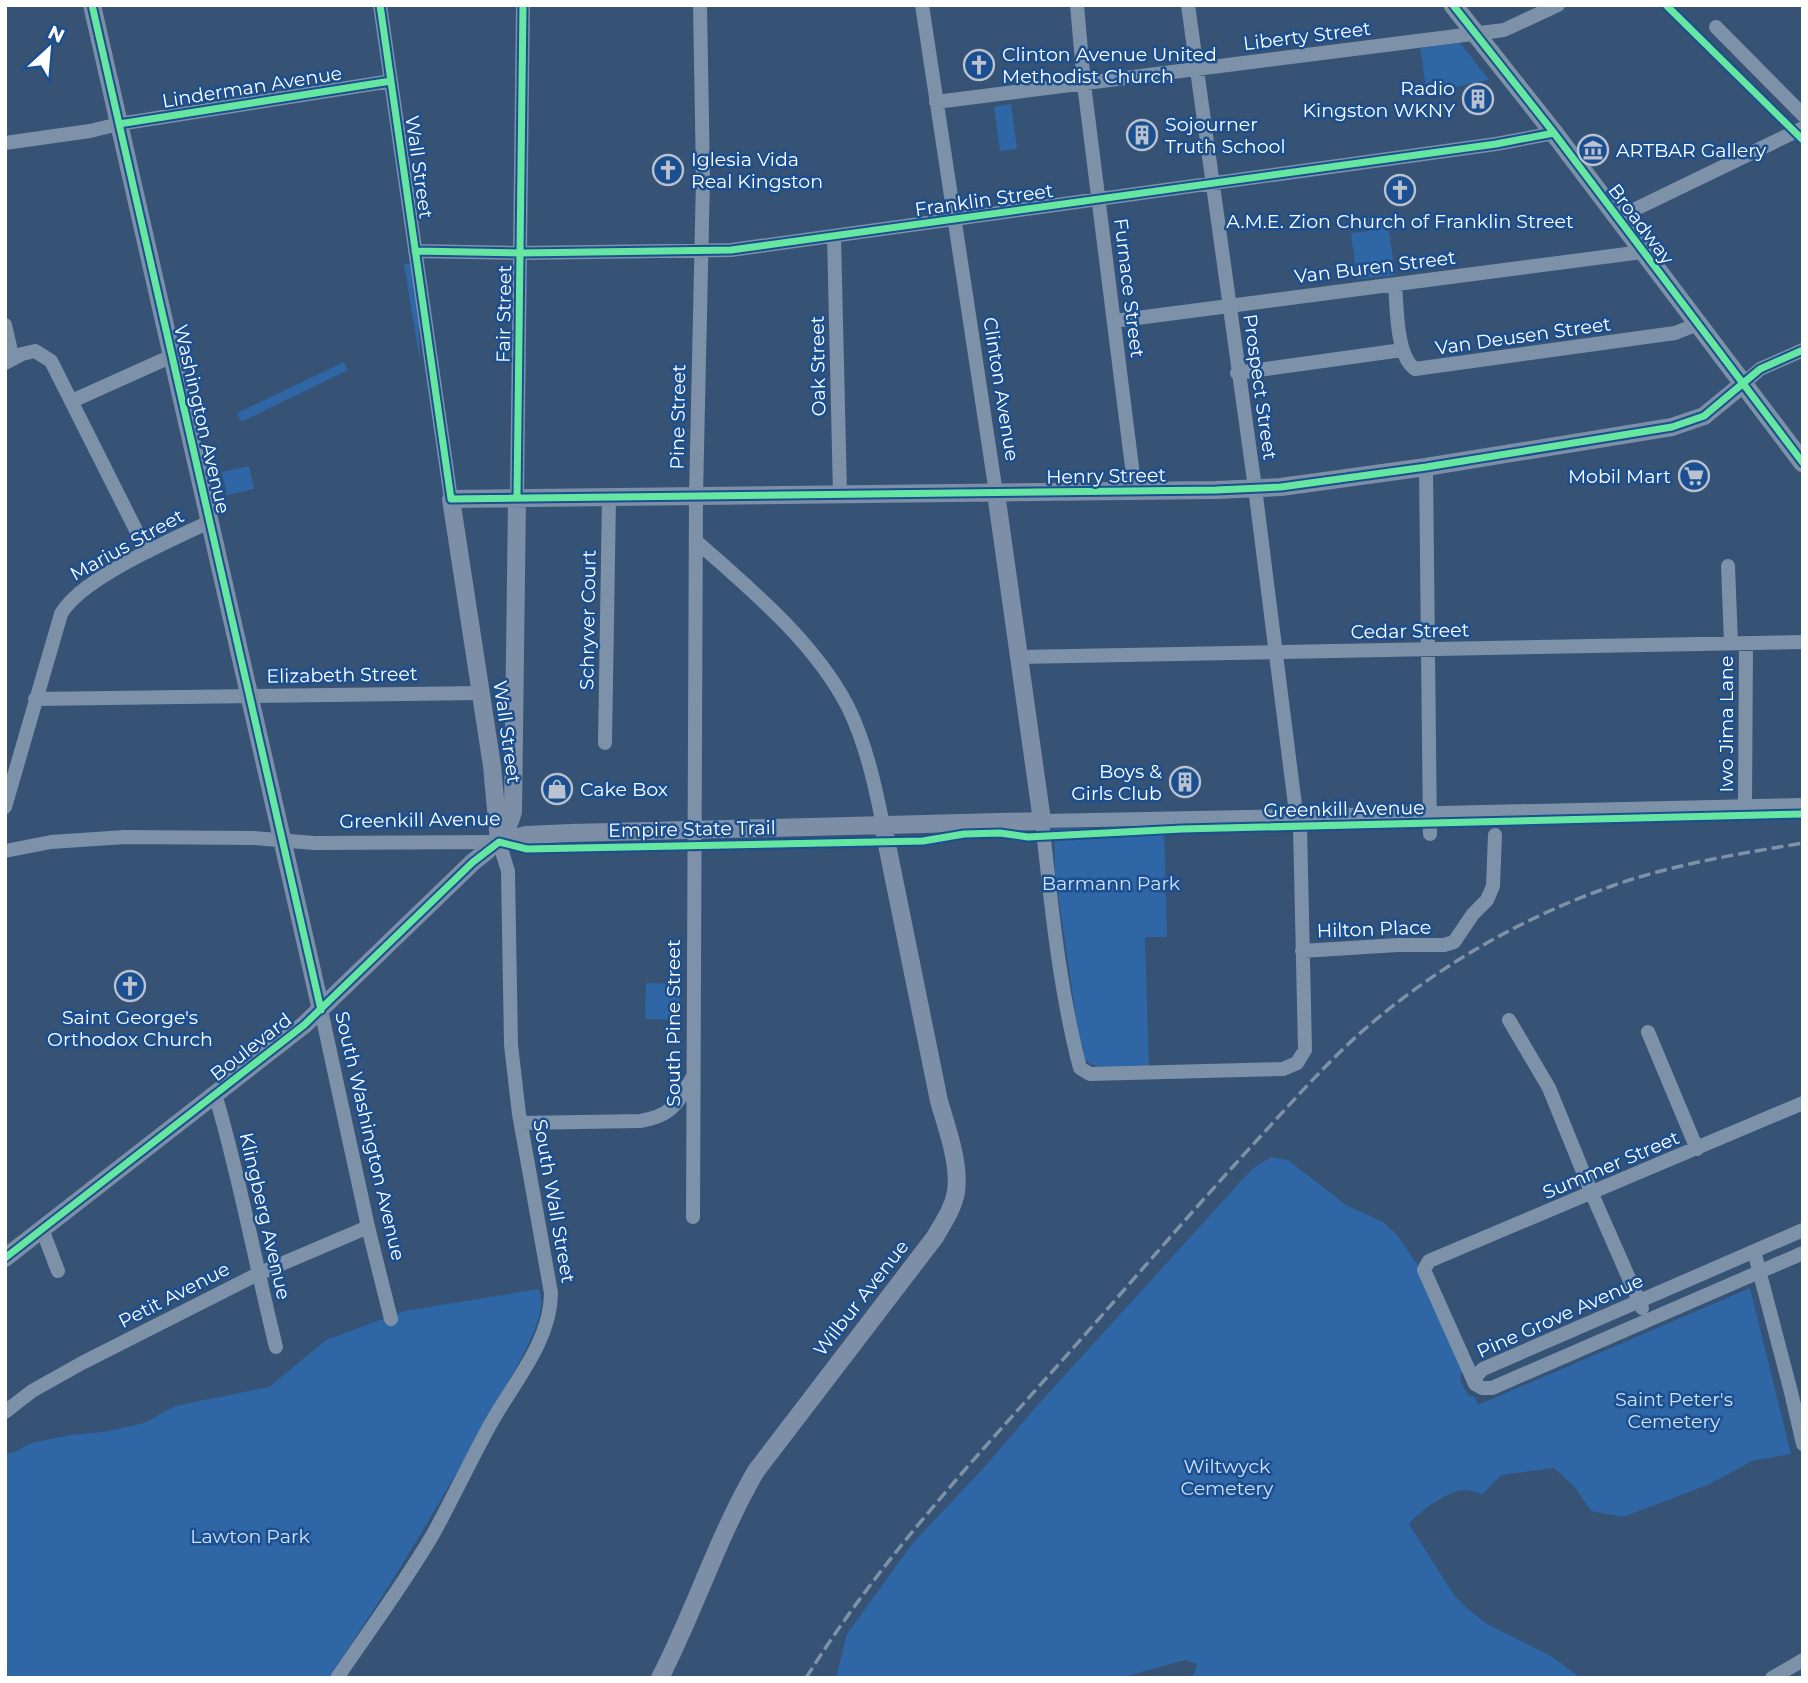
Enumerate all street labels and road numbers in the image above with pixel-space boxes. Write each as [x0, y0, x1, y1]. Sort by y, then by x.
street label: Liberty Street [1242, 17, 1372, 55]
street label: Linderman Avenue [160, 61, 344, 113]
street label: Wall Street [400, 114, 438, 220]
street label: Franklin Street [913, 179, 1055, 221]
street label: Broadway [1603, 179, 1679, 269]
street label: Furnace Street [1109, 217, 1149, 359]
street label: Van Buren Street [1293, 246, 1457, 288]
street label: Fair Street [492, 265, 516, 363]
street label: Van Deusen Street [1434, 312, 1613, 360]
street label: Prospect Street [1238, 313, 1282, 462]
street label: Oak Street [806, 315, 830, 417]
street label: Clinton Avenue [978, 315, 1024, 463]
street label: Washington Avenue [169, 322, 235, 516]
street label: Pine Street [666, 364, 690, 470]
street label: Henry Street [1046, 463, 1166, 489]
street label: Marius Street [66, 504, 188, 586]
street label: Schryver Court [575, 549, 601, 690]
street label: Cedar Street [1350, 618, 1470, 644]
street label: Iwo Jima Lane [1715, 656, 1738, 792]
street label: Elizabeth Street [266, 662, 418, 688]
street label: Wall Street [488, 679, 526, 785]
street label: Greenkill Avenue [1263, 796, 1425, 822]
street label: Greenkill Avenue [339, 807, 501, 833]
street label: Empire State Trail [608, 816, 776, 842]
street label: Hilton Place [1316, 916, 1432, 942]
street label: South Pine Street [662, 939, 685, 1107]
street label: Boulevard [206, 1008, 296, 1086]
street label: South Washington Avenue [330, 1009, 410, 1263]
street label: South Wall Street [528, 1117, 580, 1285]
street label: Summer Street [1539, 1126, 1683, 1204]
street label: Klingberg Avenue [235, 1130, 295, 1302]
street label: Wilbur Avenue [809, 1235, 913, 1361]
street label: Petit Avenue [114, 1257, 234, 1333]
street label: Pine Grove Avenue [1473, 1269, 1647, 1363]

